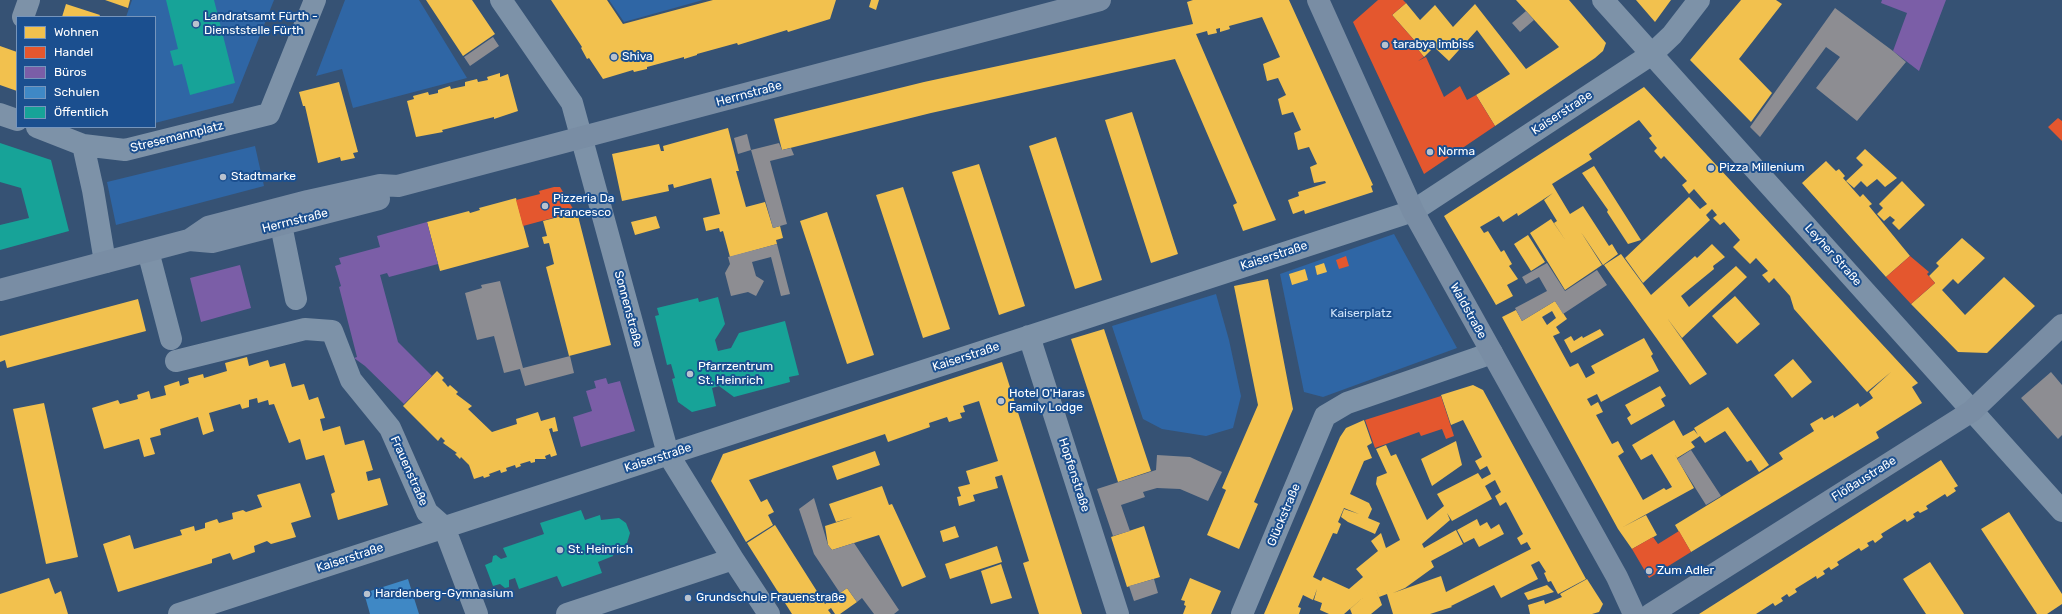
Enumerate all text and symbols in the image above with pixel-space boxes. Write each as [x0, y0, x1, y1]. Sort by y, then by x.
place label: Landratsamt Fürth - Dienststelle Fürth [204, 10, 318, 38]
legend [16, 16, 156, 128]
marker: Landratsamt Fürth - Dienststelle Fürth [191, 19, 201, 29]
text: Wohnen [54, 25, 99, 39]
place label: tarabya imbiss [1393, 38, 1474, 52]
marker: tarabya imbiss [1380, 40, 1390, 50]
text: Handel [54, 45, 93, 59]
place label: Shiva [622, 50, 653, 64]
marker: Shiva [609, 52, 619, 62]
text: Büros [54, 65, 87, 79]
street label: Herrnstraße [715, 78, 783, 110]
text: Schulen [54, 85, 100, 99]
street label: Kaiserstraße [1529, 88, 1595, 138]
text: Öffentlich [54, 105, 109, 119]
street label: Stresemannplatz [129, 118, 225, 156]
place label: Norma [1438, 145, 1475, 159]
marker: Norma [1425, 147, 1435, 157]
place label: Pizza Millenium [1719, 161, 1804, 175]
marker: Pizza Millenium [1706, 163, 1716, 173]
place label: Stadtmarke [231, 170, 296, 184]
marker: Stadtmarke [218, 172, 228, 182]
place label: Pizzeria Da Francesco [553, 192, 614, 220]
marker: Pizzeria Da Francesco [540, 201, 550, 211]
street label: Herrnstraße [261, 206, 329, 236]
street label: Leyher Straße [1801, 221, 1865, 289]
street label: Kaiserstraße [1239, 238, 1309, 274]
street label: Sonnenstraße [611, 269, 645, 349]
street label: Waldstraße [1447, 281, 1489, 341]
park label: Kaiserplatz [1330, 307, 1392, 321]
street label: Kaiserstraße [931, 339, 1001, 375]
place label: Pfarrzentrum St. Heinrich [698, 360, 773, 388]
marker: Pfarrzentrum St. Heinrich [685, 369, 695, 379]
place label: Hotel O'Haras Family Lodge [1009, 387, 1085, 415]
marker: Hotel O'Haras Family Lodge [996, 396, 1006, 406]
street label: Frauenstraße [387, 434, 431, 508]
street label: Hopfenstraße [1055, 436, 1093, 514]
street label: Kaiserstraße [623, 440, 693, 476]
street label: Flößaustraße [1829, 453, 1899, 505]
street label: Glückstraße [1264, 481, 1304, 549]
street label: Kaiserstraße [315, 540, 385, 576]
place label: St. Heinrich [568, 543, 633, 557]
marker: St. Heinrich [555, 545, 565, 555]
place label: Zum Adler [1657, 564, 1714, 578]
marker: Zum Adler [1644, 566, 1654, 576]
place label: Hardenberg-Gymnasium [375, 587, 513, 601]
marker: Hardenberg-Gymnasium [362, 589, 372, 599]
place label: Grundschule Frauenstraße [696, 591, 845, 605]
marker: Grundschule Frauenstraße [683, 593, 693, 603]

